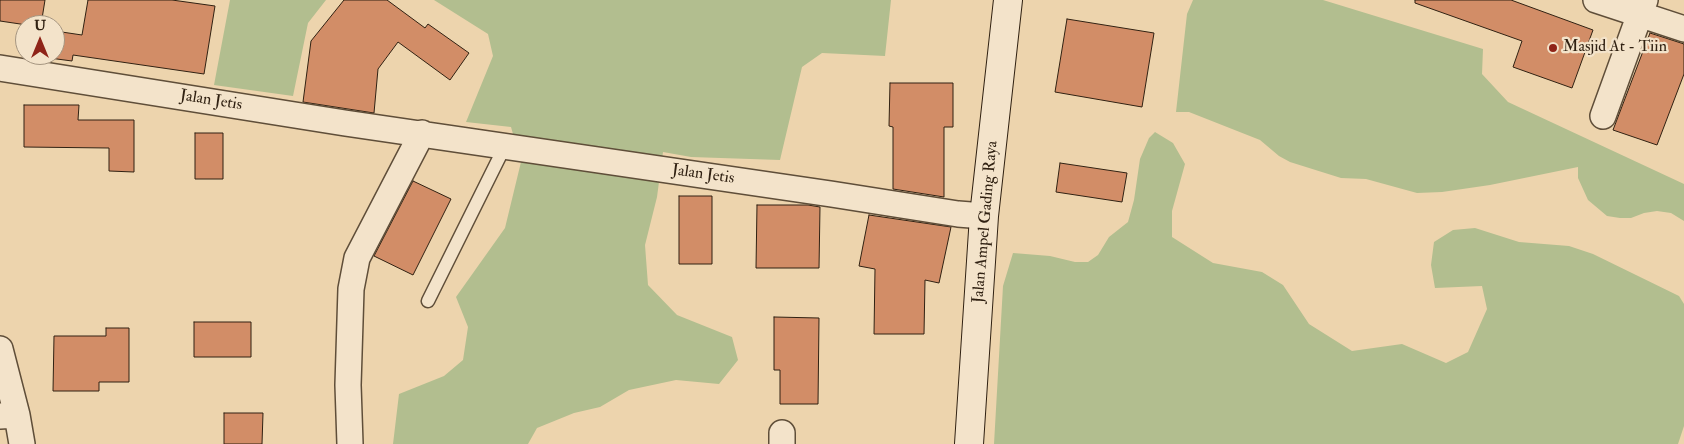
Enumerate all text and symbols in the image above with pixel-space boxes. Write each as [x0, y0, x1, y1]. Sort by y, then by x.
north arrow [15, 15, 65, 65]
text: U [34, 17, 46, 34]
place label: Masjid At - Tiin [1563, 38, 1667, 58]
marker: Masjid At - Tiin [1547, 42, 1559, 54]
street label: Jalan Jetis [178, 87, 244, 115]
street label: Jalan Ampel Gading Raya [969, 140, 1003, 304]
street label: Jalan Jetis [671, 161, 735, 189]

